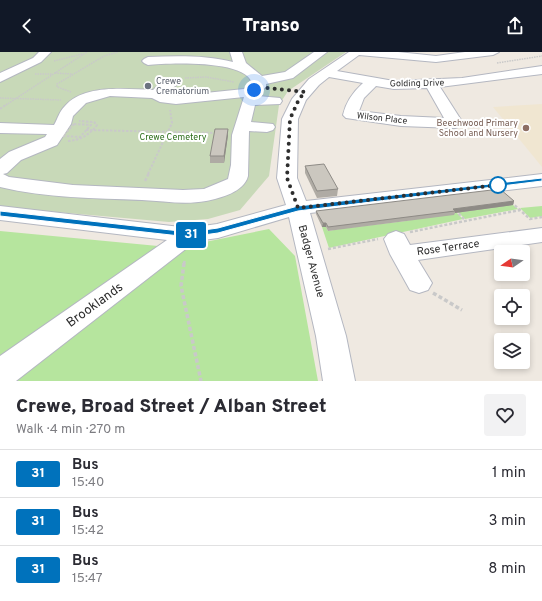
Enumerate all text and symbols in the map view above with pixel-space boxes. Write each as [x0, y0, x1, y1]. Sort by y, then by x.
icon: back [16, 15, 38, 37]
text: Transo [242, 15, 300, 38]
icon: share [504, 15, 526, 37]
place label: Crewe Crematorium [156, 76, 209, 97]
street label: Golding Drive [390, 78, 445, 89]
your location [244, 80, 264, 100]
marker: Crewe Crematorium [143, 81, 153, 91]
street label: Wilson Place [356, 110, 408, 127]
place label: Beechwood Primary School and Nursery [436, 118, 518, 139]
marker: Beechwood Primary School and Nursery [521, 123, 531, 133]
park label: Crewe Cemetery [139, 132, 207, 143]
unlabelled marker [489, 176, 507, 194]
line badge: 31 [173, 222, 209, 248]
street label: Badger Avenue [295, 223, 327, 299]
text: 31 [184, 226, 198, 243]
street label: Rose Terrace [416, 237, 481, 259]
north arrow [494, 245, 530, 281]
map controls [494, 245, 530, 369]
street label: Brooklands [64, 280, 127, 332]
button: locate [494, 289, 530, 325]
button: layers [494, 333, 530, 369]
button: heart [484, 394, 526, 436]
text: Crewe, Broad Street / Alban Street [16, 395, 327, 419]
text: Walk · 4 min · 270 m [16, 422, 125, 438]
text: Bus [72, 456, 99, 475]
text: 1 min [492, 464, 526, 483]
text: 31 [31, 465, 45, 482]
text: 15:40 [72, 475, 104, 491]
text: Bus [72, 504, 99, 523]
text: 3 min [488, 512, 526, 531]
text: 31 [31, 513, 45, 530]
text: 15:42 [72, 523, 104, 539]
text: Bus [72, 552, 99, 571]
text: 8 min [488, 560, 526, 579]
text: 31 [31, 561, 45, 578]
text: 15:47 [72, 571, 103, 587]

